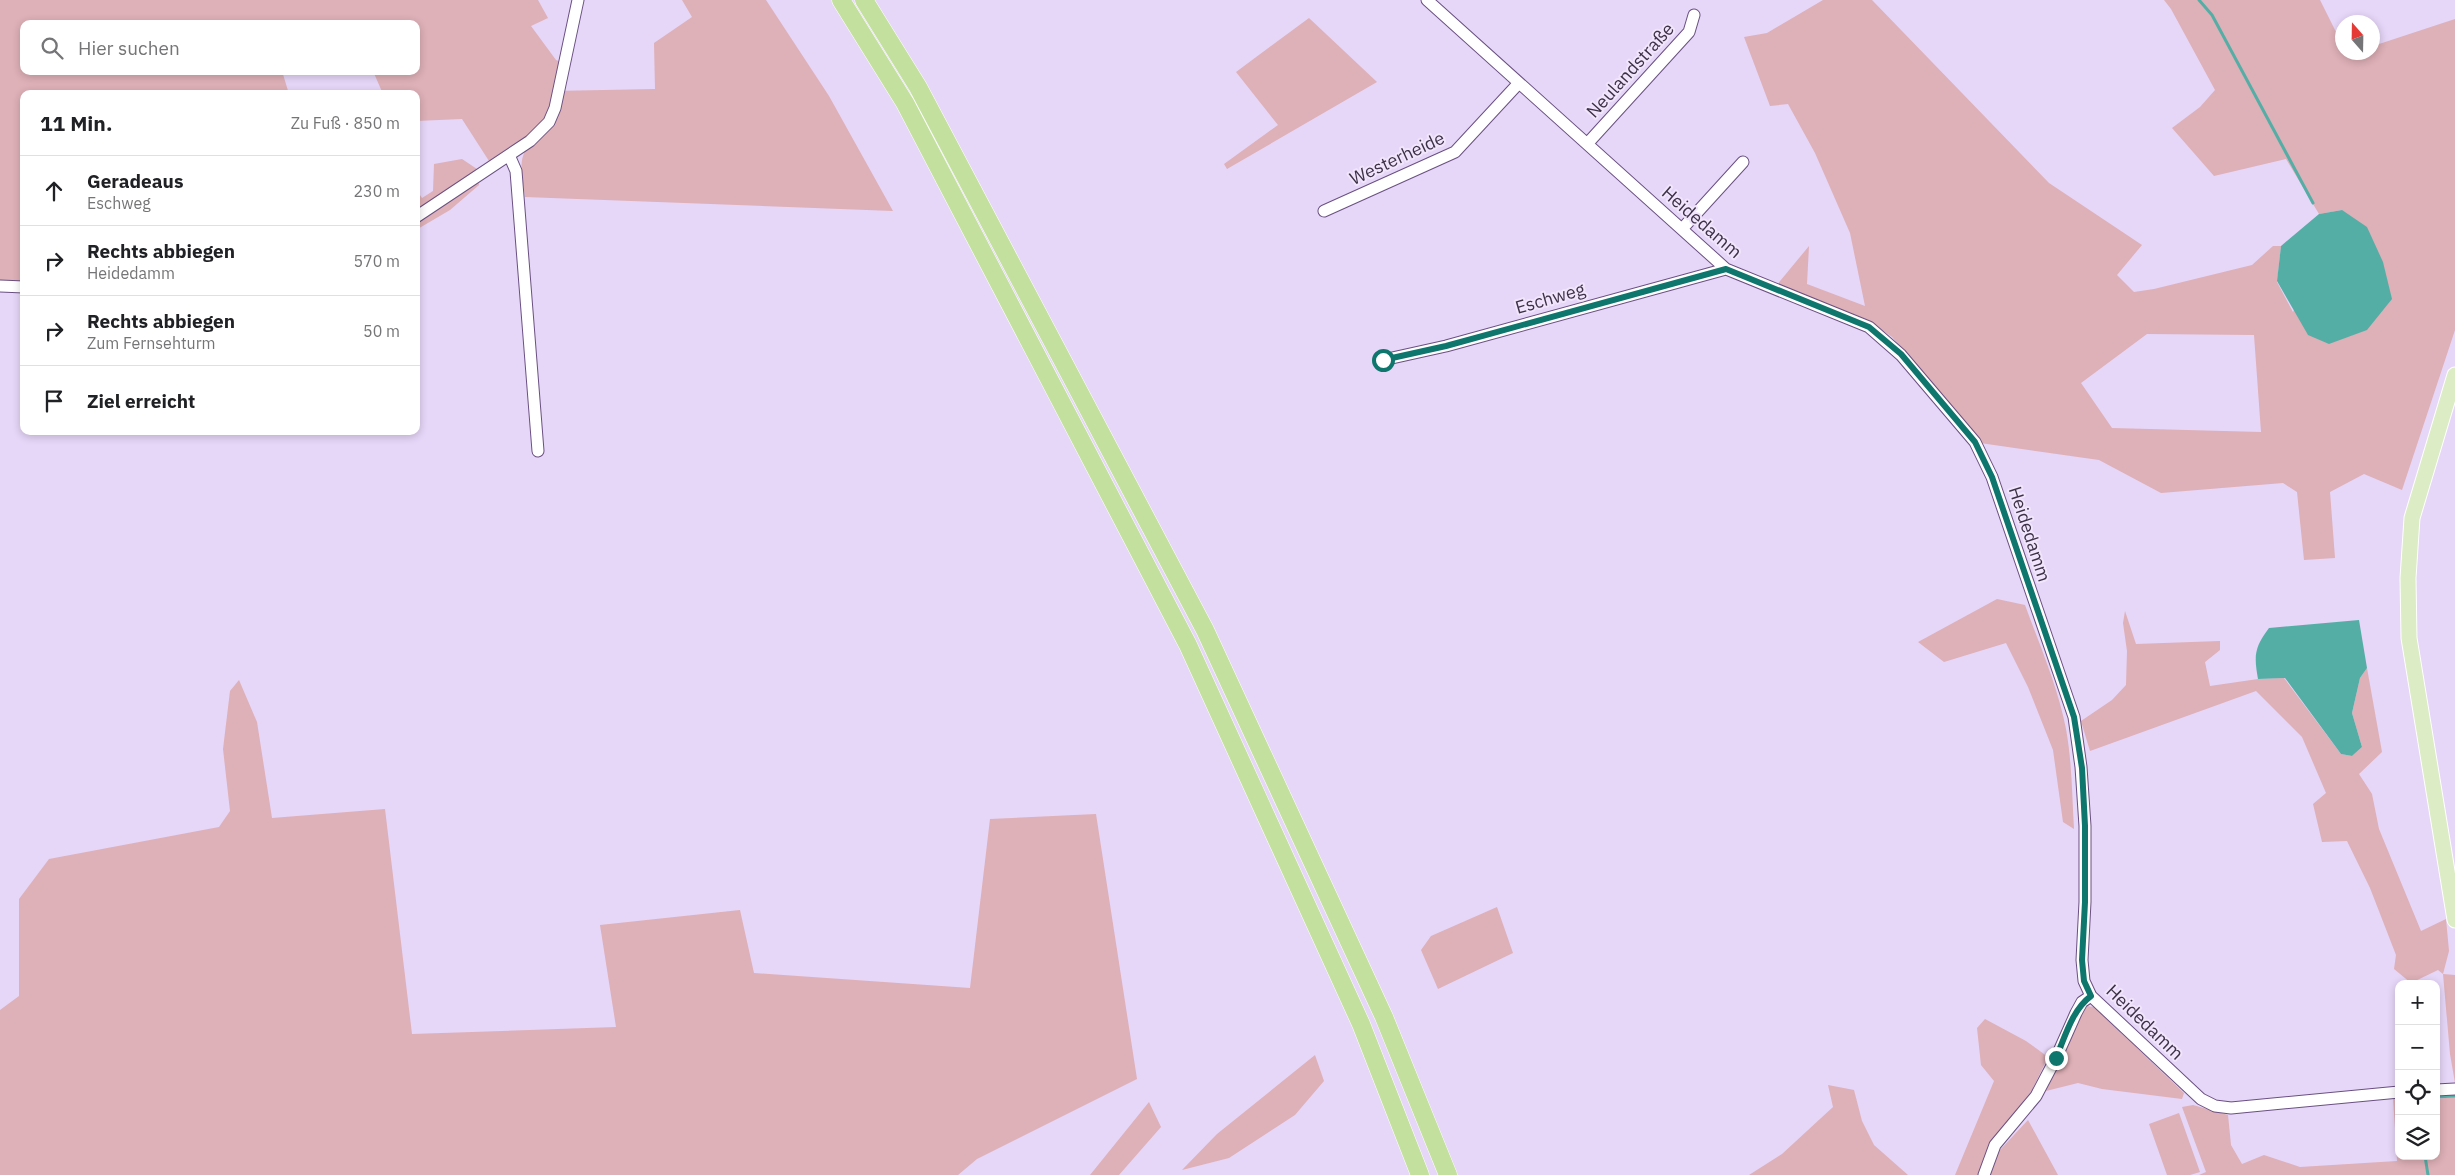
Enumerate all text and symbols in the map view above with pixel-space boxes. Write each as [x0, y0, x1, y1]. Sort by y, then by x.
north arrow [2335, 15, 2380, 60]
street label: Neulandstraße [1581, 17, 1679, 122]
search box [20, 20, 420, 75]
icon: search [38, 34, 66, 62]
text: Hier suchen [78, 36, 180, 60]
text: 11 Min. [40, 109, 112, 137]
text: Zu Fuß · 850 m [291, 113, 400, 133]
street label: Westerheide [1346, 126, 1448, 190]
text: Geradeaus [87, 169, 184, 193]
icon: ahead [40, 177, 68, 205]
text: 230 m [353, 181, 400, 201]
street label: Heidedamm [1657, 181, 1747, 263]
text: Eschweg [87, 193, 151, 213]
text: Rechts abbiegen [87, 239, 235, 263]
icon: right [40, 247, 68, 275]
text: 570 m [353, 251, 400, 271]
text: Heidedamm [87, 263, 175, 283]
street label: Eschweg [1512, 277, 1588, 319]
text: Rechts abbiegen [87, 309, 235, 333]
icon: right [40, 317, 68, 345]
text: 50 m [363, 321, 400, 341]
text: Zum Fernsehturm [87, 333, 216, 353]
route start [1372, 349, 1395, 372]
icon: arrive [40, 387, 68, 415]
text: Ziel erreicht [87, 389, 195, 413]
street label: Heidedamm [2004, 483, 2056, 585]
street label: Heidedamm [2101, 979, 2189, 1065]
map controls [2395, 980, 2440, 1160]
button: + [2395, 980, 2440, 1025]
button: − [2395, 1025, 2440, 1070]
route end [2045, 1047, 2068, 1070]
button: locate [2395, 1070, 2440, 1115]
button: layers [2395, 1115, 2440, 1160]

